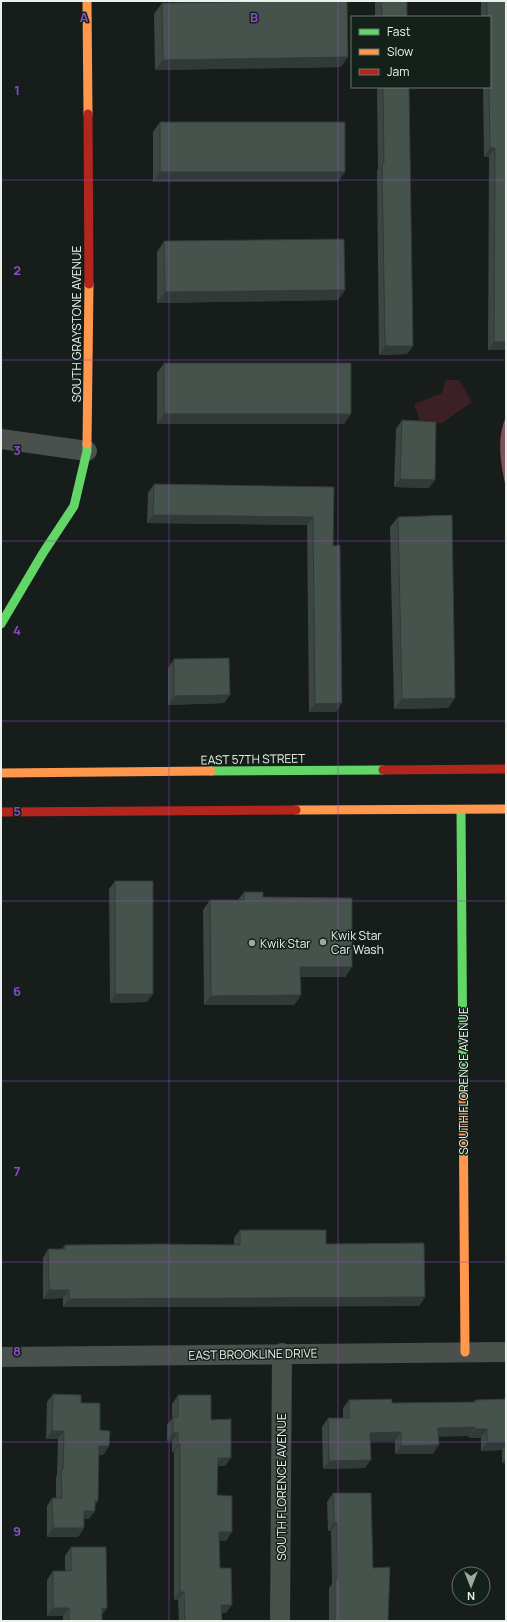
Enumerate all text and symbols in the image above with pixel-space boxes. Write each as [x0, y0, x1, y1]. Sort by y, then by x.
text: A [80, 8, 89, 26]
text: B [250, 8, 258, 26]
legend [351, 16, 491, 88]
text: Fast [387, 23, 411, 40]
text: Slow [387, 43, 413, 60]
text: Jam [387, 63, 409, 80]
text: 1 [14, 81, 20, 99]
street label: SOUTH GRAYSTONE AVENUE [68, 246, 85, 402]
text: 2 [13, 261, 21, 279]
text: 3 [13, 441, 21, 459]
text: 4 [13, 621, 21, 639]
street label: EAST 57TH STREET [201, 750, 306, 768]
text: 5 [13, 802, 21, 820]
place label: Kwik Star Car Wash [331, 927, 384, 958]
place label: Kwik Star [260, 935, 311, 952]
marker: Kwik Star Car Wash [318, 937, 328, 947]
marker: Kwik Star [247, 938, 257, 948]
text: 6 [13, 982, 21, 1000]
street label: SOUTH FLORENCE AVENUE [455, 1007, 472, 1155]
text: 7 [14, 1162, 21, 1180]
text: 8 [13, 1342, 21, 1360]
street label: EAST BROOKLINE DRIVE [188, 1344, 318, 1364]
street label: SOUTH FLORENCE AVENUE [273, 1413, 290, 1561]
text: 9 [13, 1522, 21, 1540]
north arrow [451, 1566, 491, 1606]
text: N [467, 1589, 475, 1604]

